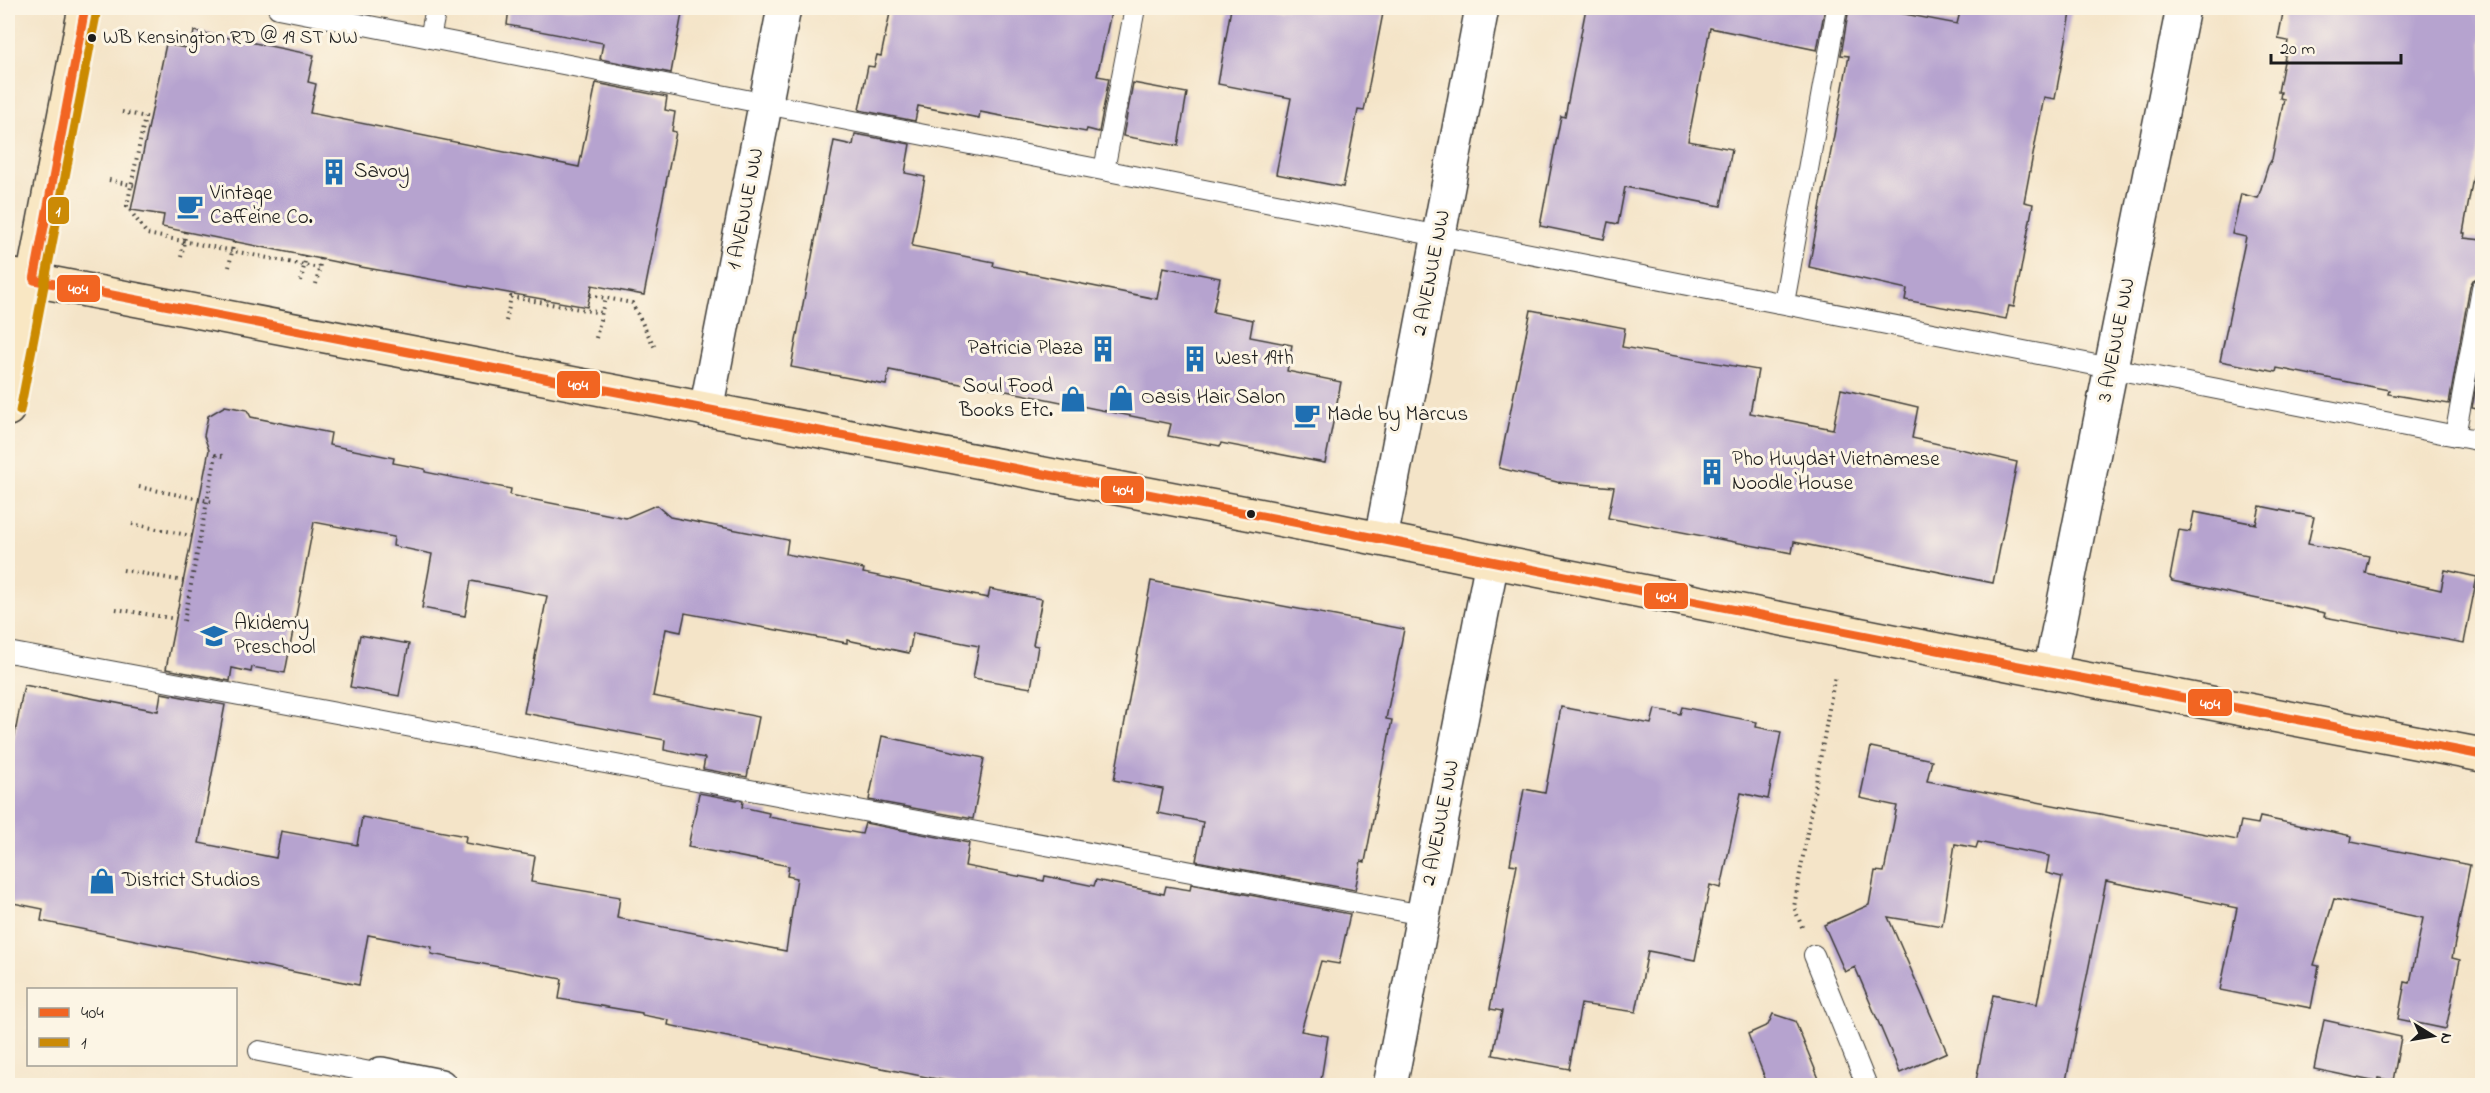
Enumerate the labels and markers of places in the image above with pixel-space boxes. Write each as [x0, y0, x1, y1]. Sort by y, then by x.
place label: WB Kensington RD @ 19 ST NW [103, 24, 358, 54]
marker: WB Kensington RD @ 19 ST NW [86, 32, 98, 44]
building icon: Savoy [319, 157, 349, 187]
place label: Savoy [354, 157, 410, 189]
place label: Vintage Caffeine Co. [209, 179, 313, 233]
cafe icon: Vintage Caffeine Co. [175, 191, 205, 221]
place label: Patricia Plaza [968, 334, 1083, 364]
building icon: Patricia Plaza [1088, 334, 1118, 364]
building icon: West 19th [1180, 344, 1210, 374]
place label: West 19th [1215, 344, 1294, 374]
place label: Soul Food Books Etc. [958, 372, 1053, 426]
shop icon: Oasis Hair Salon [1106, 383, 1136, 413]
place label: Oasis Hair Salon [1141, 383, 1285, 413]
shop icon: Soul Food Books Etc. [1058, 384, 1088, 414]
cafe icon: Made by Marcus [1292, 400, 1322, 430]
place label: Made by Marcus [1327, 400, 1468, 432]
place label: Pho Huydat Vietnamese Noodle House [1732, 445, 1940, 499]
building icon: Pho Huydat Vietnamese Noodle House [1697, 457, 1727, 487]
unlabelled marker [1245, 508, 1257, 520]
place label: Akidemy Preschool [234, 609, 316, 663]
school or university icon: Akidemy Preschool [199, 621, 229, 651]
shop icon: District Studios [87, 866, 117, 896]
place label: District Studios [121, 866, 261, 896]

